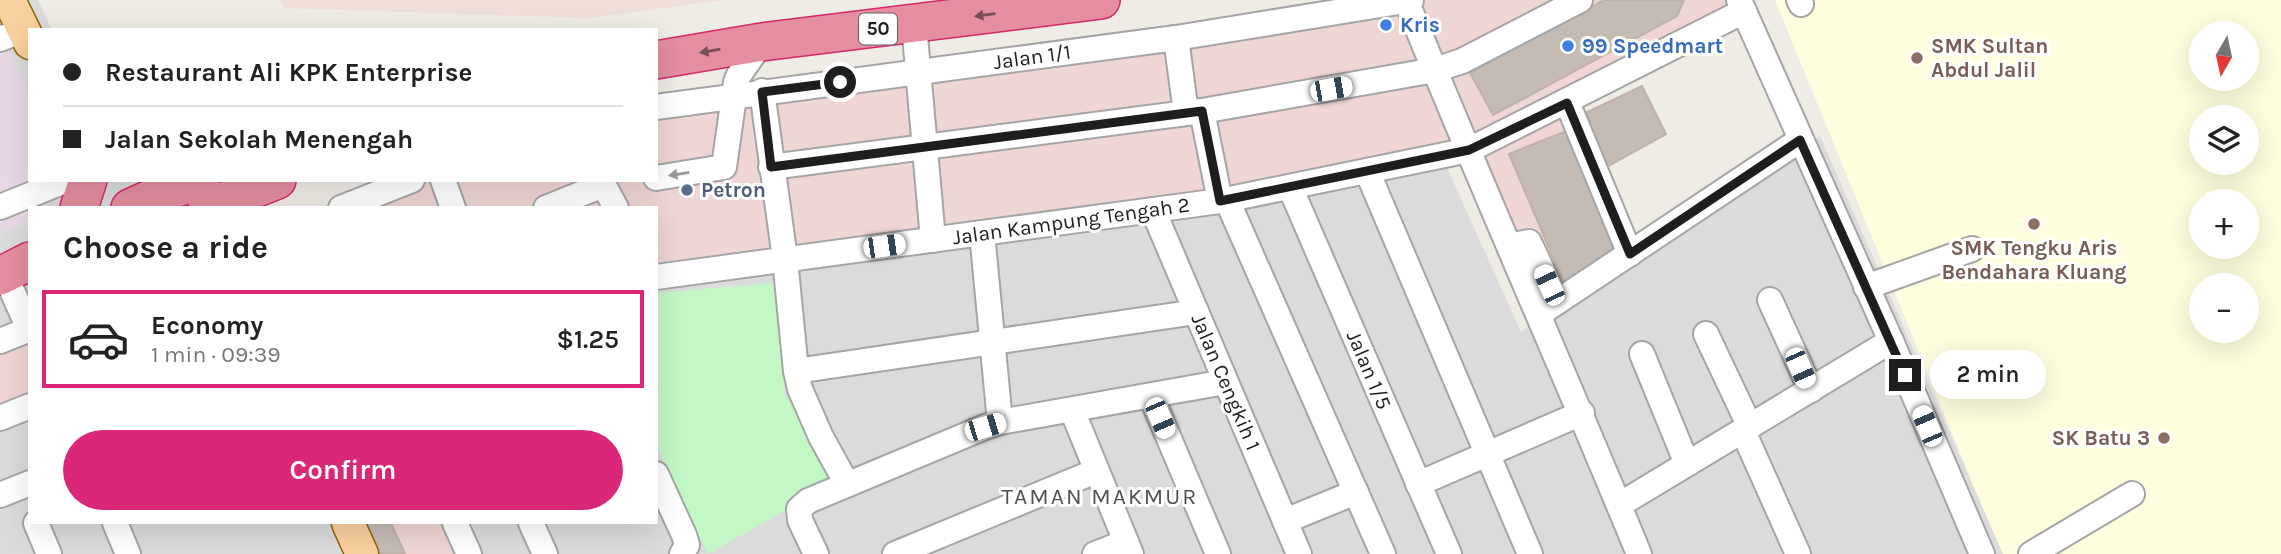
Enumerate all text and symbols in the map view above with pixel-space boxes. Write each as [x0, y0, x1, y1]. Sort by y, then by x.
one-way arrow [973, 10, 995, 21]
place label: Kris [1400, 13, 1440, 37]
road number: 50 [859, 14, 897, 44]
marker: Kris [1378, 17, 1394, 33]
north arrow [2189, 21, 2259, 91]
map controls [2189, 21, 2259, 343]
place label: 99 Speedmart [1582, 34, 1723, 58]
place label: SMK Sultan Abdul Jalil [1931, 34, 2048, 82]
marker: 99 Speedmart [1560, 38, 1576, 54]
street label: Jalan 1/1 [992, 40, 1072, 74]
one-way arrow [699, 46, 721, 57]
marker: SMK Sultan Abdul Jalil [1909, 50, 1925, 66]
text: Restaurant Ali KPK Enterprise [105, 57, 472, 88]
route start [824, 66, 856, 98]
car [1309, 75, 1354, 103]
button: layers [2189, 105, 2259, 175]
text: Jalan Sekolah Menengah [105, 124, 413, 155]
one-way arrow [668, 169, 690, 180]
place label: Petron [701, 178, 766, 202]
marker: Petron [679, 182, 695, 198]
button: + [2189, 189, 2259, 259]
street label: Jalan Kampung Tengah 2 [951, 192, 1191, 250]
marker: SMK Tengku Aris Bendahara Kluang [2026, 216, 2042, 232]
text: Choose a ride [63, 229, 268, 266]
car [862, 233, 907, 259]
place label: SMK Tengku Aris Bendahara Kluang [1941, 236, 2127, 284]
car [1531, 262, 1568, 308]
button: − [2189, 273, 2259, 343]
icon: car [67, 308, 130, 371]
text: Economy [151, 310, 263, 341]
street label: Jalan Cengkih 1 [1186, 310, 1266, 454]
text: $1.25 [557, 324, 619, 355]
street label: Jalan 1/5 [1342, 327, 1396, 413]
text: 1 min · 09:39 [151, 341, 281, 368]
car [1782, 345, 1819, 391]
callout: 2 min [1930, 350, 2045, 400]
route end [1889, 359, 1921, 391]
text: 2 min [1957, 361, 2019, 388]
car [1143, 395, 1178, 441]
car [1910, 403, 1945, 449]
car [962, 411, 1009, 443]
place label: SK Batu 3 [2052, 426, 2150, 450]
button: Confirm [63, 430, 623, 510]
marker: SK Batu 3 [2156, 430, 2172, 446]
district label: TAMAN MAKMUR [1002, 483, 1198, 510]

